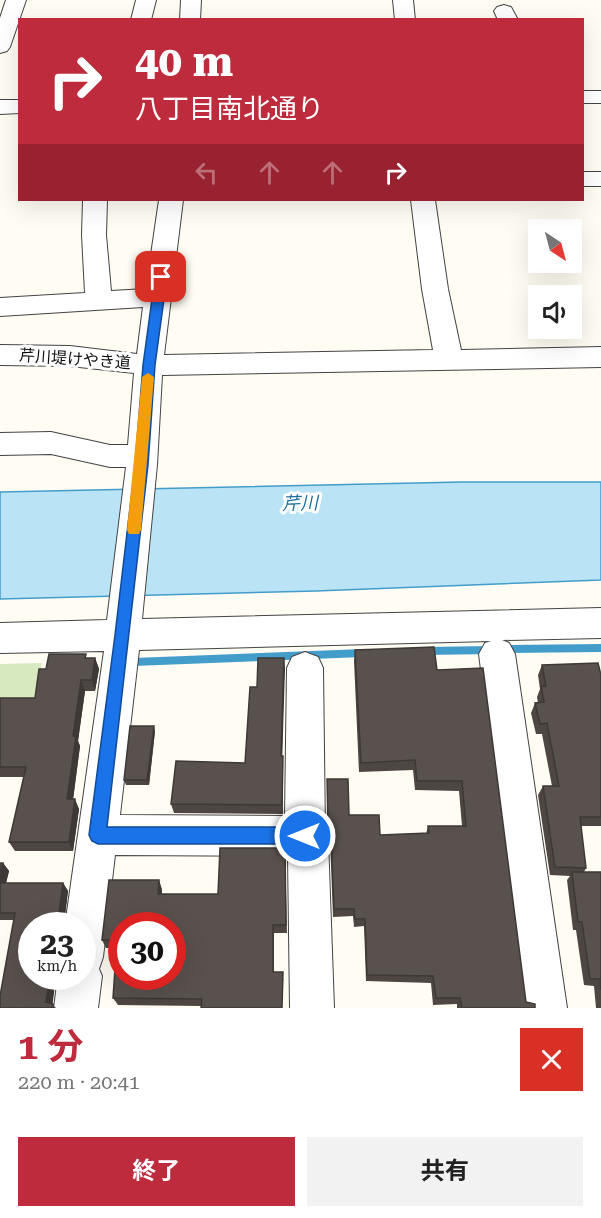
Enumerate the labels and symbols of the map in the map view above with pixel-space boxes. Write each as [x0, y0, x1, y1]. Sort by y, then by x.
north arrow [528, 219, 582, 273]
pin [135, 251, 186, 302]
street label: 芹川堤けやき道 [18, 346, 132, 372]
water label: 芹川 [282, 492, 320, 514]
position arrow [273, 804, 337, 868]
speed limit sign: 30 [108, 912, 186, 990]

